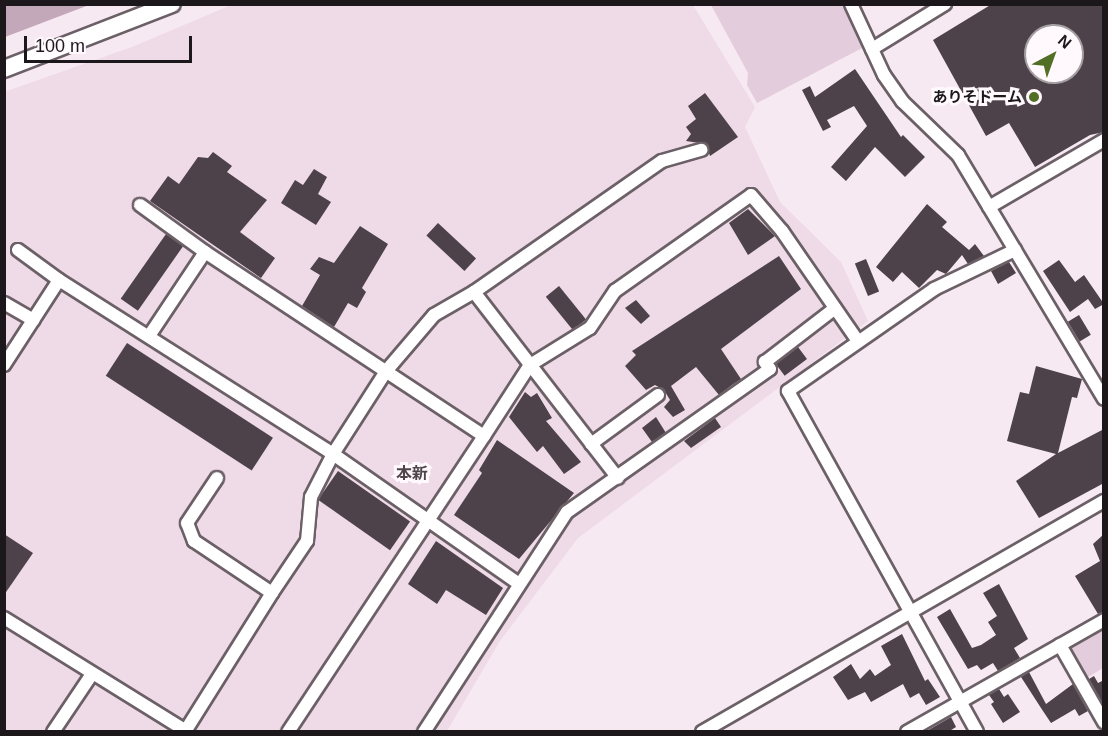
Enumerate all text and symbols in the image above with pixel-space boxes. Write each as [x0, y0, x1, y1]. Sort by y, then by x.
scale bar [27, 24, 195, 62]
north arrow [1024, 24, 1084, 84]
text: N [1055, 31, 1075, 52]
text: 100 m [35, 36, 85, 56]
place label: ありそドーム [932, 88, 1022, 106]
marker: ありそドーム [1027, 90, 1041, 104]
district label: 本新 [396, 464, 428, 484]

